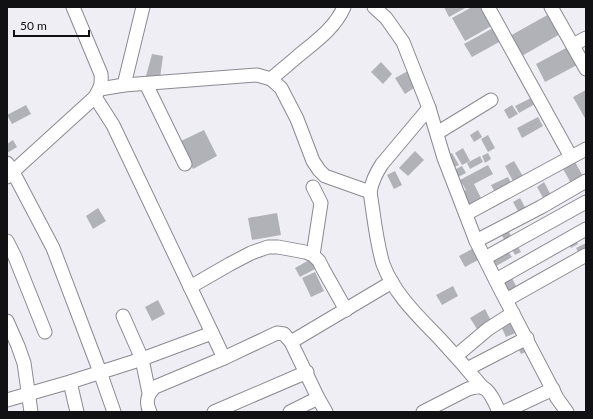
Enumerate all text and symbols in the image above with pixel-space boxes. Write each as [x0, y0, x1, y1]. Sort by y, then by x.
scale bar [14, 12, 89, 38]
text: 50 m [20, 18, 47, 33]

